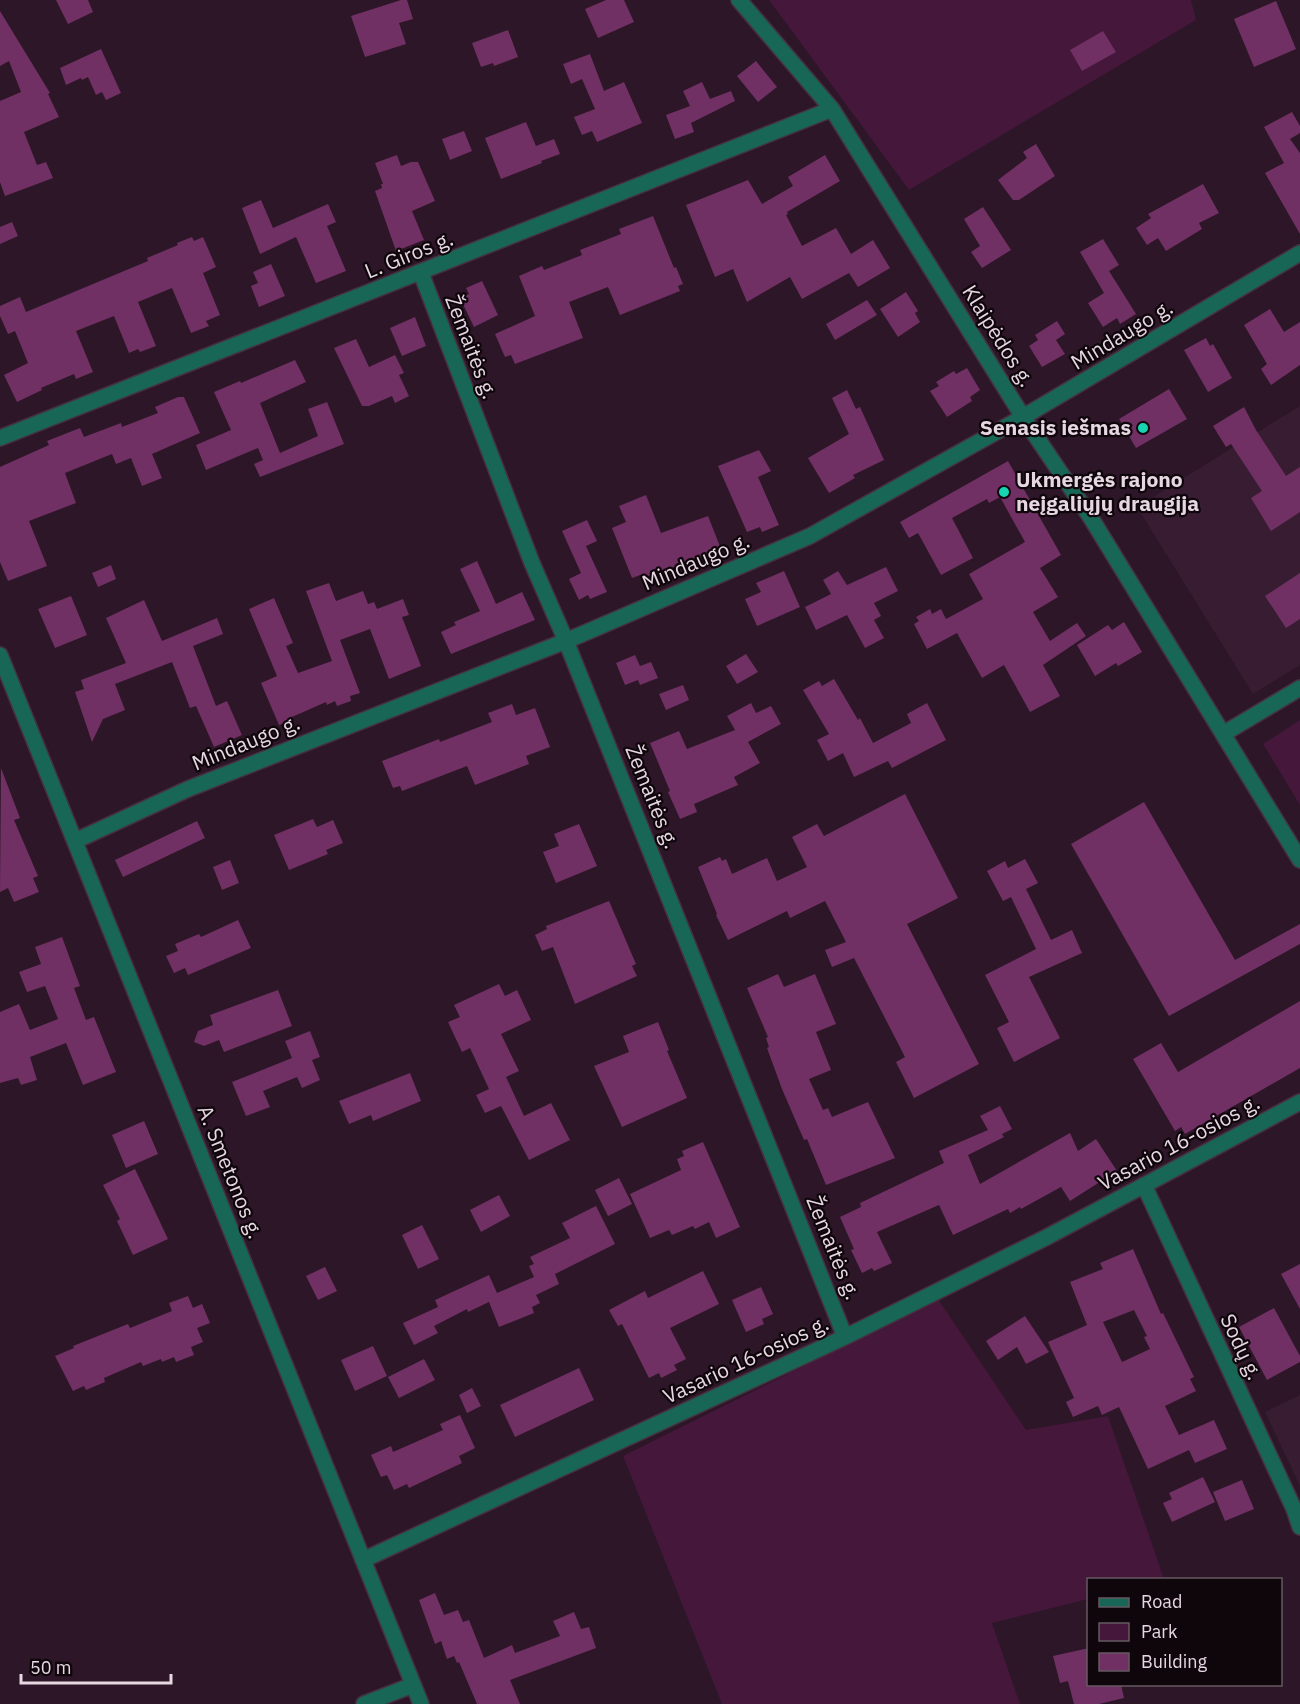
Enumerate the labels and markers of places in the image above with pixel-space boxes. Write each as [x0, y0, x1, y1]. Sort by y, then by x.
place label: Senasis iešmas [980, 413, 1131, 441]
marker: Senasis iešmas [1136, 421, 1150, 435]
place label: Ukmergės rajono neįgaliųjų draugija [1016, 465, 1199, 517]
marker: Ukmergės rajono neįgaliųjų draugija [997, 485, 1011, 499]

